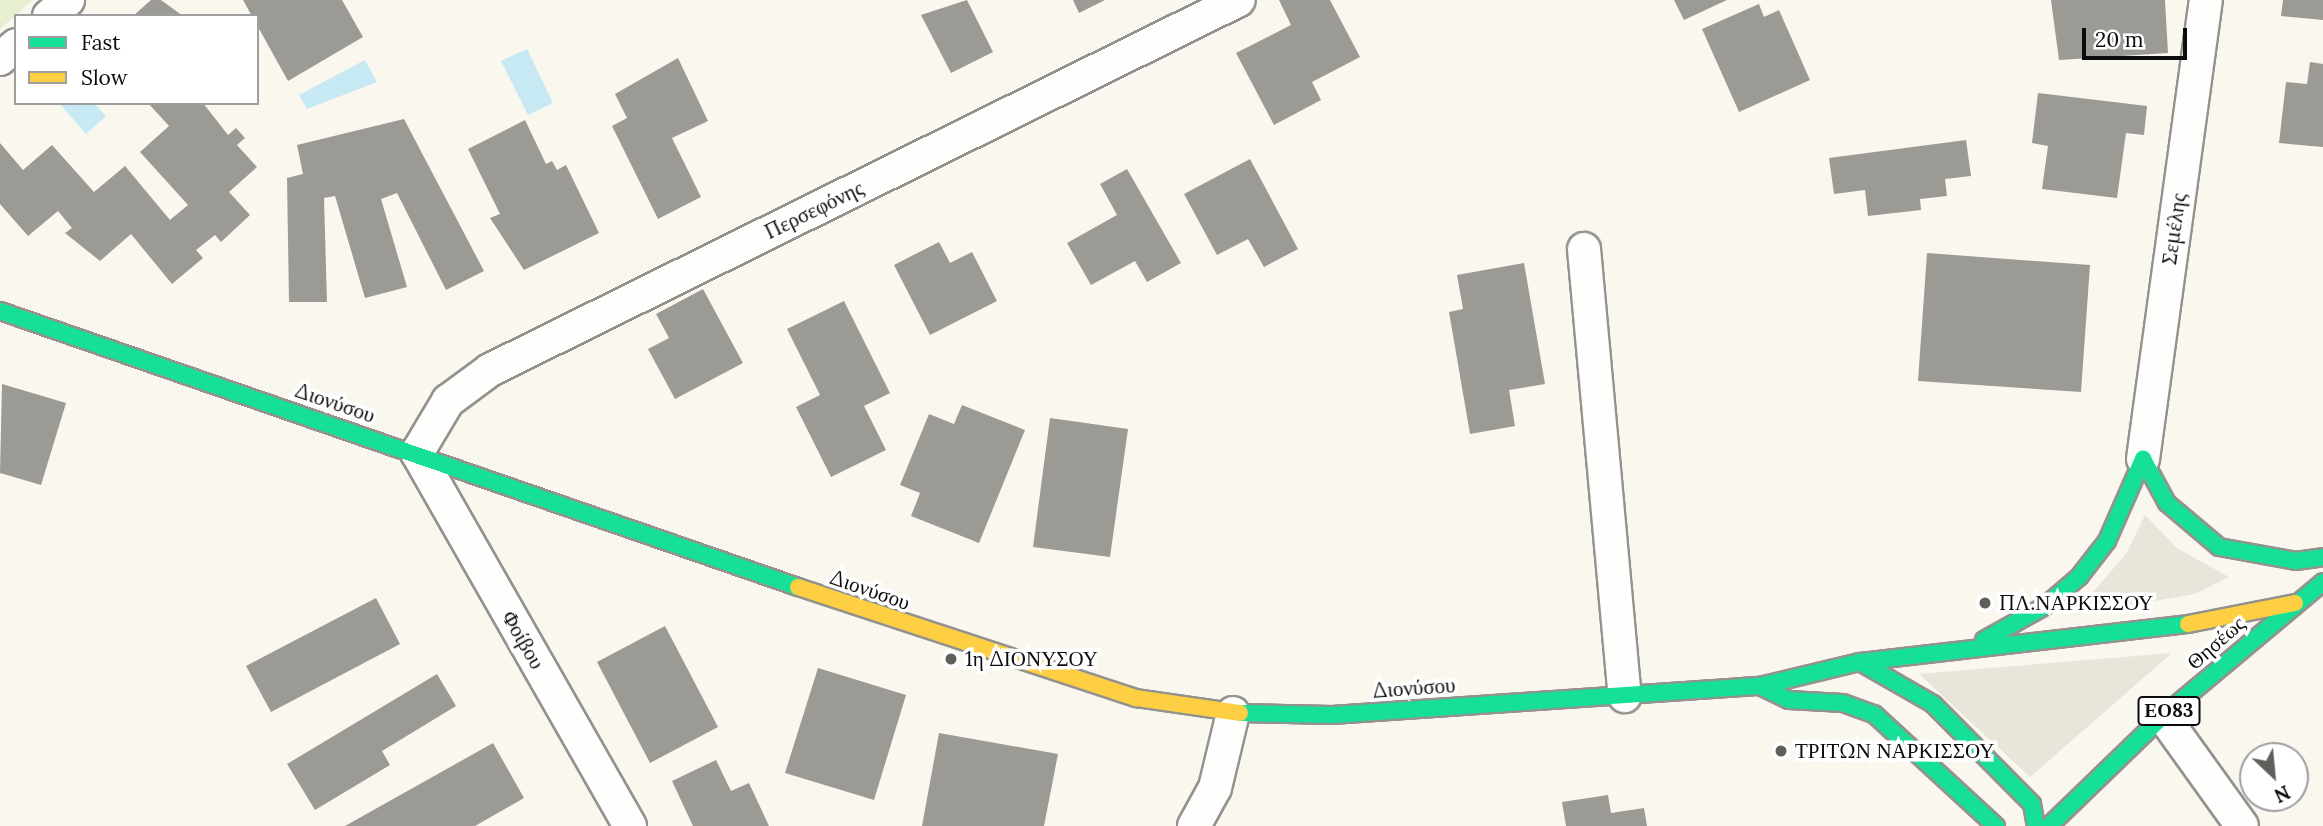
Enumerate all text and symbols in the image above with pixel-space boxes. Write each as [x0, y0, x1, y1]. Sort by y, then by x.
legend [14, 14, 259, 105]
scale bar [2085, 14, 2190, 58]
text: 20 m [2095, 26, 2144, 53]
text: Fast [81, 29, 120, 56]
text: Slow [81, 64, 128, 91]
street label: Περσεφόνης [760, 175, 868, 245]
street label: Σεμέλης [2157, 192, 2191, 266]
street label: Διονύσου [292, 378, 378, 428]
street label: Διονύσου [827, 565, 913, 615]
place label: ΠΛ.ΝΑΡΚΙΣΣΟΥ [1999, 590, 2153, 616]
marker: ΠΛ.ΝΑΡΚΙΣΣΟΥ [1977, 595, 1993, 611]
street label: Φοίβου [496, 606, 550, 674]
street label: Θησέως [2182, 611, 2250, 675]
place label: 1η ΔΙΟΝΥΣΟΥ [965, 646, 1098, 672]
marker: 1η ΔΙΟΝΥΣΟΥ [943, 651, 959, 667]
street label: Διονύσου [1372, 673, 1456, 703]
road number: ΕΟ83 [2138, 696, 2200, 726]
place label: ΤΡΙΤΩΝ ΝΑΡΚΙΣΣΟΥ [1795, 738, 1994, 764]
north arrow [2239, 742, 2309, 812]
marker: ΤΡΙΤΩΝ ΝΑΡΚΙΣΣΟΥ [1773, 743, 1789, 759]
text: N [2270, 780, 2294, 808]

